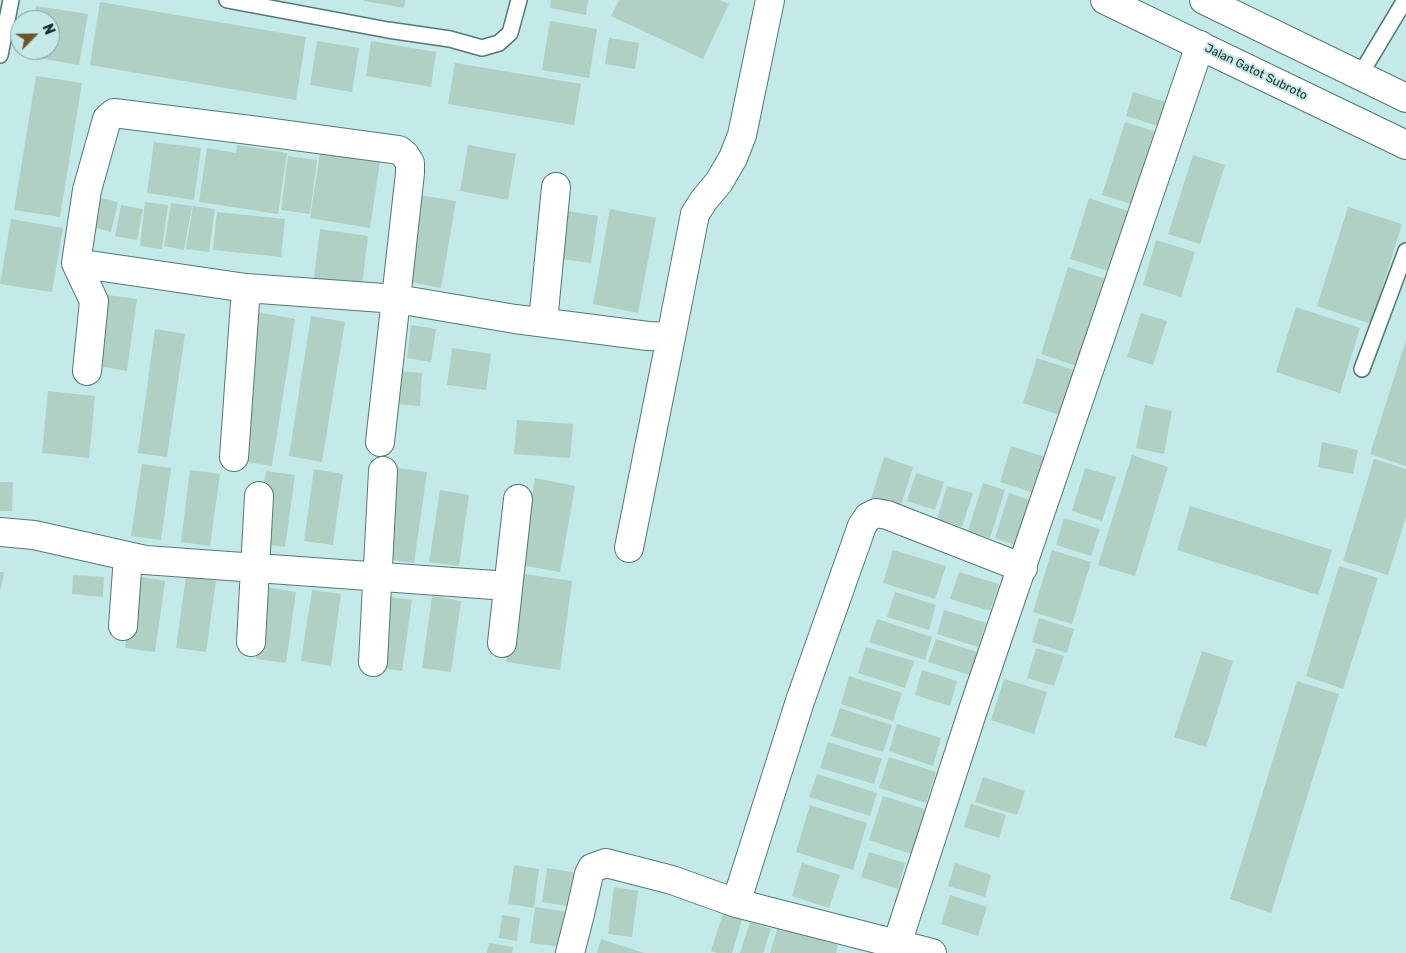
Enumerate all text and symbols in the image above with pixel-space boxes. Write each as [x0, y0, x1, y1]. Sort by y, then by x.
north arrow [10, 10, 60, 60]
text: N [39, 21, 58, 37]
street label: Jalan Gatot Subroto [1202, 41, 1310, 103]

